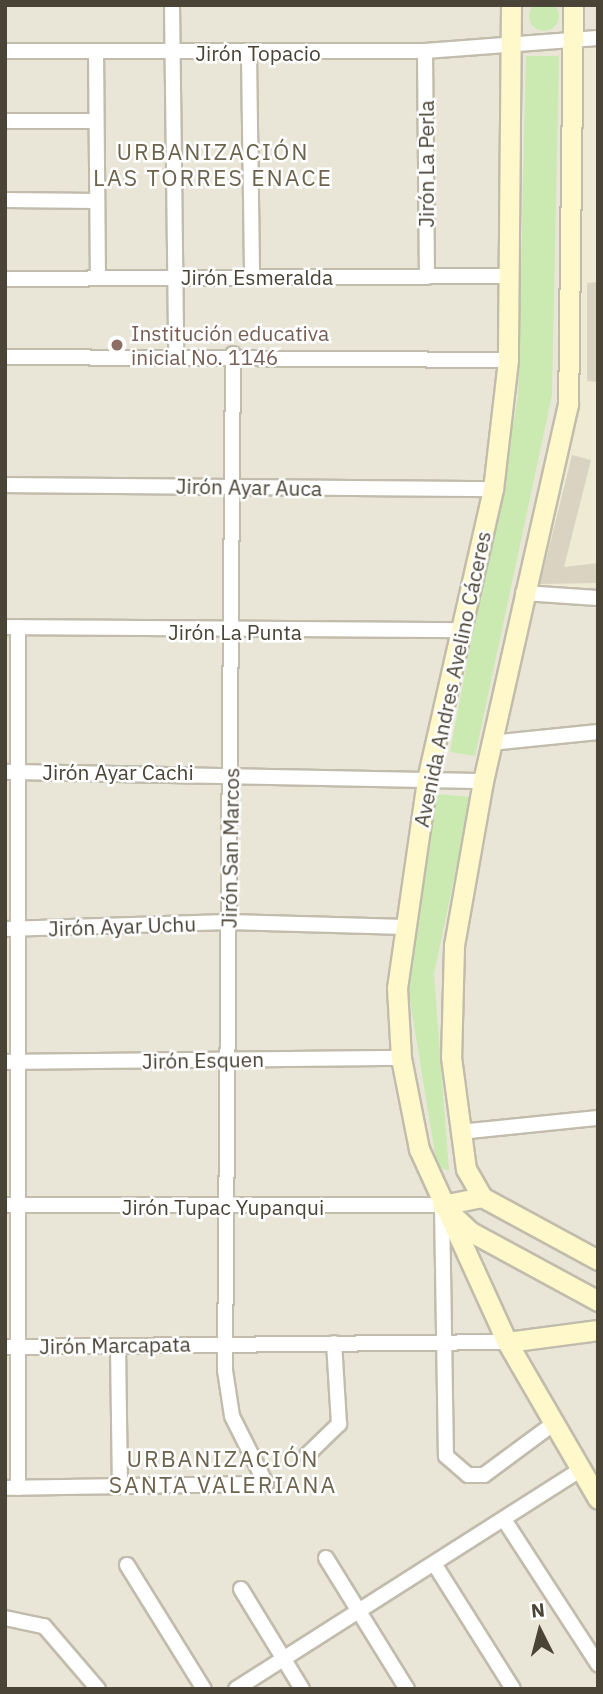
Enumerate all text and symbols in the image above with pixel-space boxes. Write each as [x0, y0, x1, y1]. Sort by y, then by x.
street label: Jirón Topacio [195, 40, 321, 66]
street label: Jirón La Perla [413, 100, 439, 228]
district label: URBANIZACIÓN LAS TORRES ENACE [95, 137, 331, 191]
street label: Jirón Esmeralda [181, 264, 333, 290]
place label: Institución educativa inicial No. 1146 [131, 320, 329, 370]
marker: Institución educativa inicial No. 1146 [109, 337, 125, 353]
street label: Jirón Ayar Auca [176, 473, 322, 501]
street label: Avenida Andres Avelino Cáceres [408, 529, 496, 829]
street label: Jirón La Punta [168, 619, 302, 645]
street label: Jirón Ayar Cachi [42, 759, 194, 785]
street label: Jirón San Marcos [216, 767, 244, 929]
street label: Jirón Ayar Uchu [48, 911, 196, 941]
street label: Jirón Esquen [142, 1046, 264, 1074]
street label: Jirón Tupac Yupanqui [122, 1194, 324, 1220]
street label: Jirón Marcapata [39, 1331, 191, 1359]
district label: URBANIZACIÓN SANTA VALERIANA [111, 1444, 335, 1498]
north arrow [505, 1596, 575, 1666]
text: N [530, 1597, 546, 1623]

